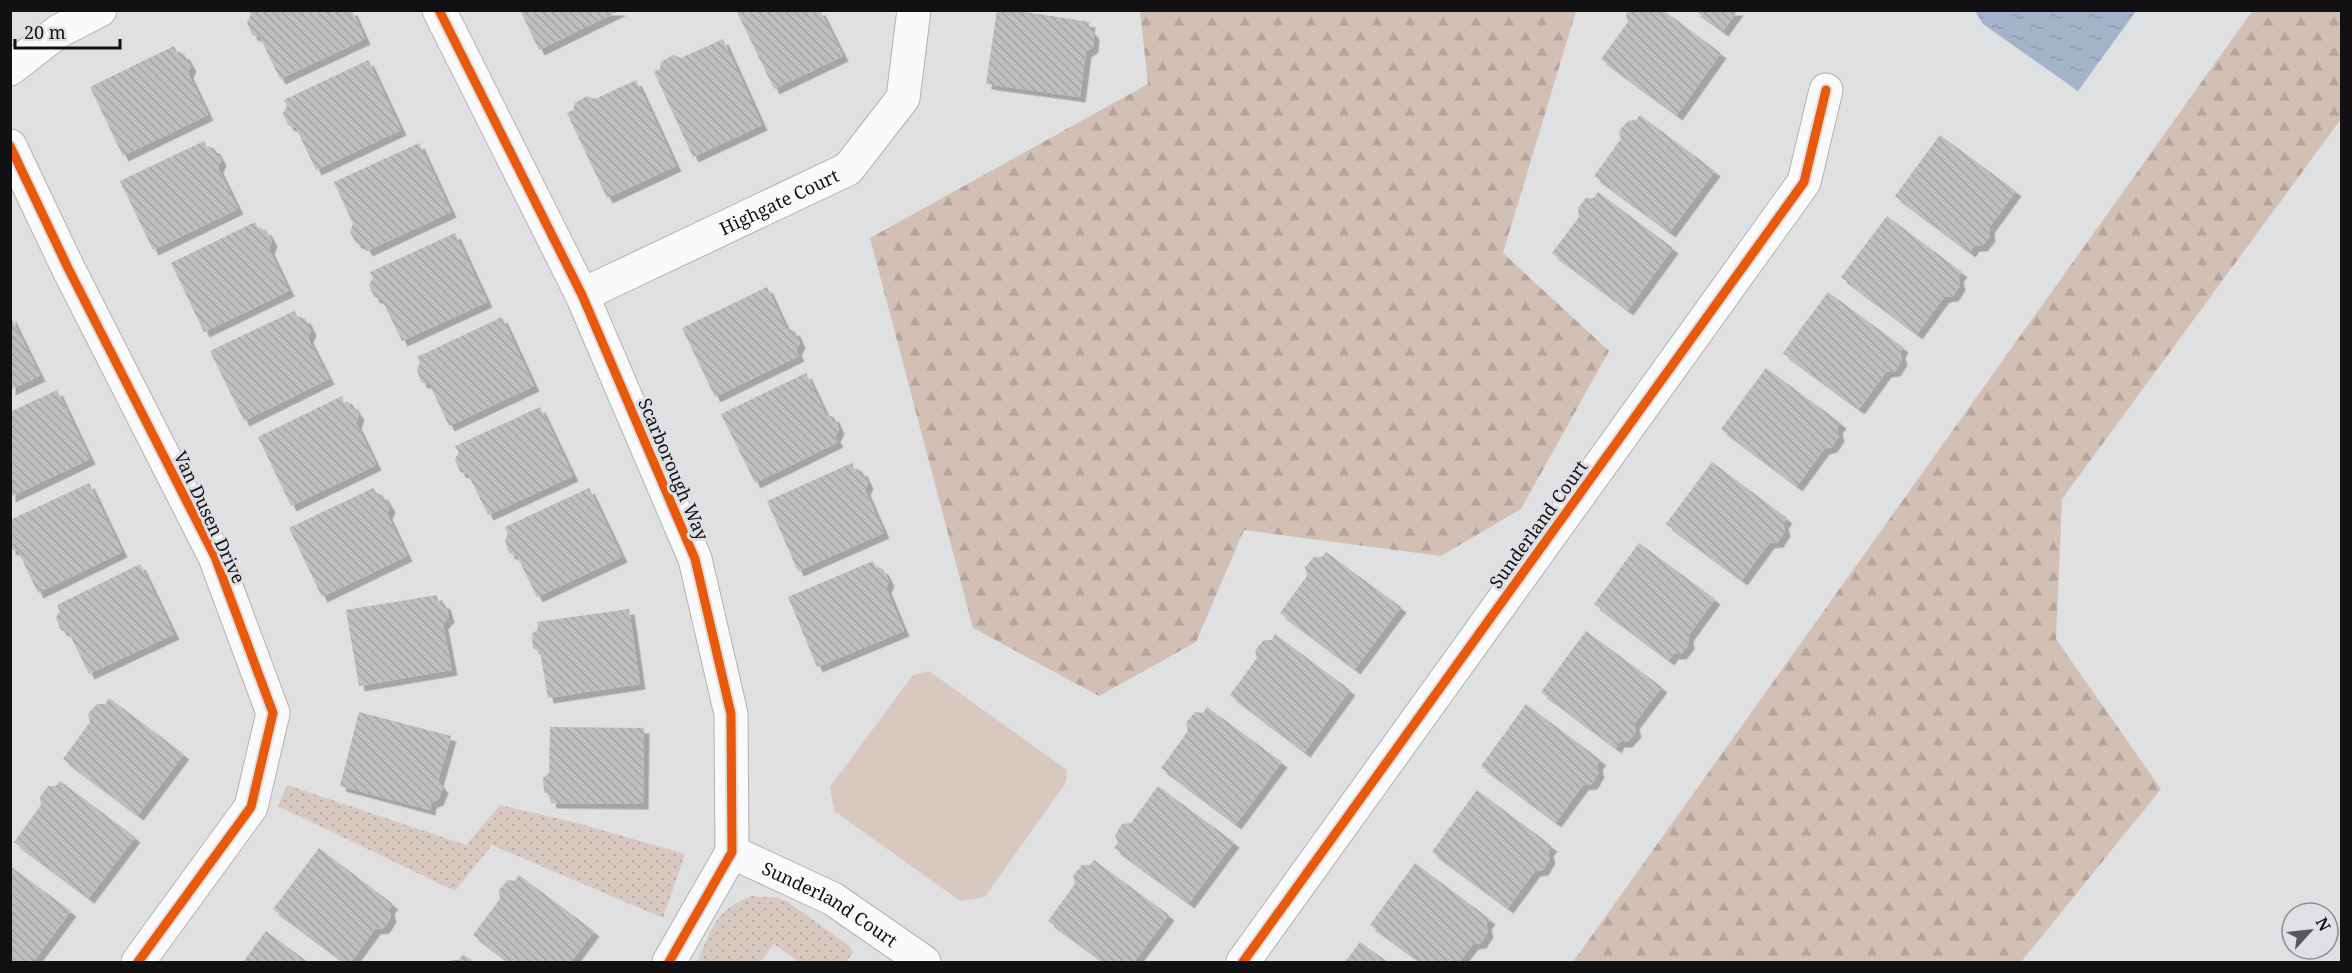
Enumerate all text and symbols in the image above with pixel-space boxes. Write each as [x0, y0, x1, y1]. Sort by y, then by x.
scale bar [15, 12, 120, 50]
text: 20 m [24, 20, 66, 44]
street label: Highgate Court [715, 163, 843, 240]
street label: Scarborough Way [633, 394, 715, 545]
street label: Van Dusen Drive [169, 447, 251, 587]
street label: Sunderland Court [1483, 455, 1593, 593]
street label: Sunderland Court [758, 856, 902, 952]
north arrow [2280, 901, 2340, 961]
text: N [2311, 914, 2336, 935]

